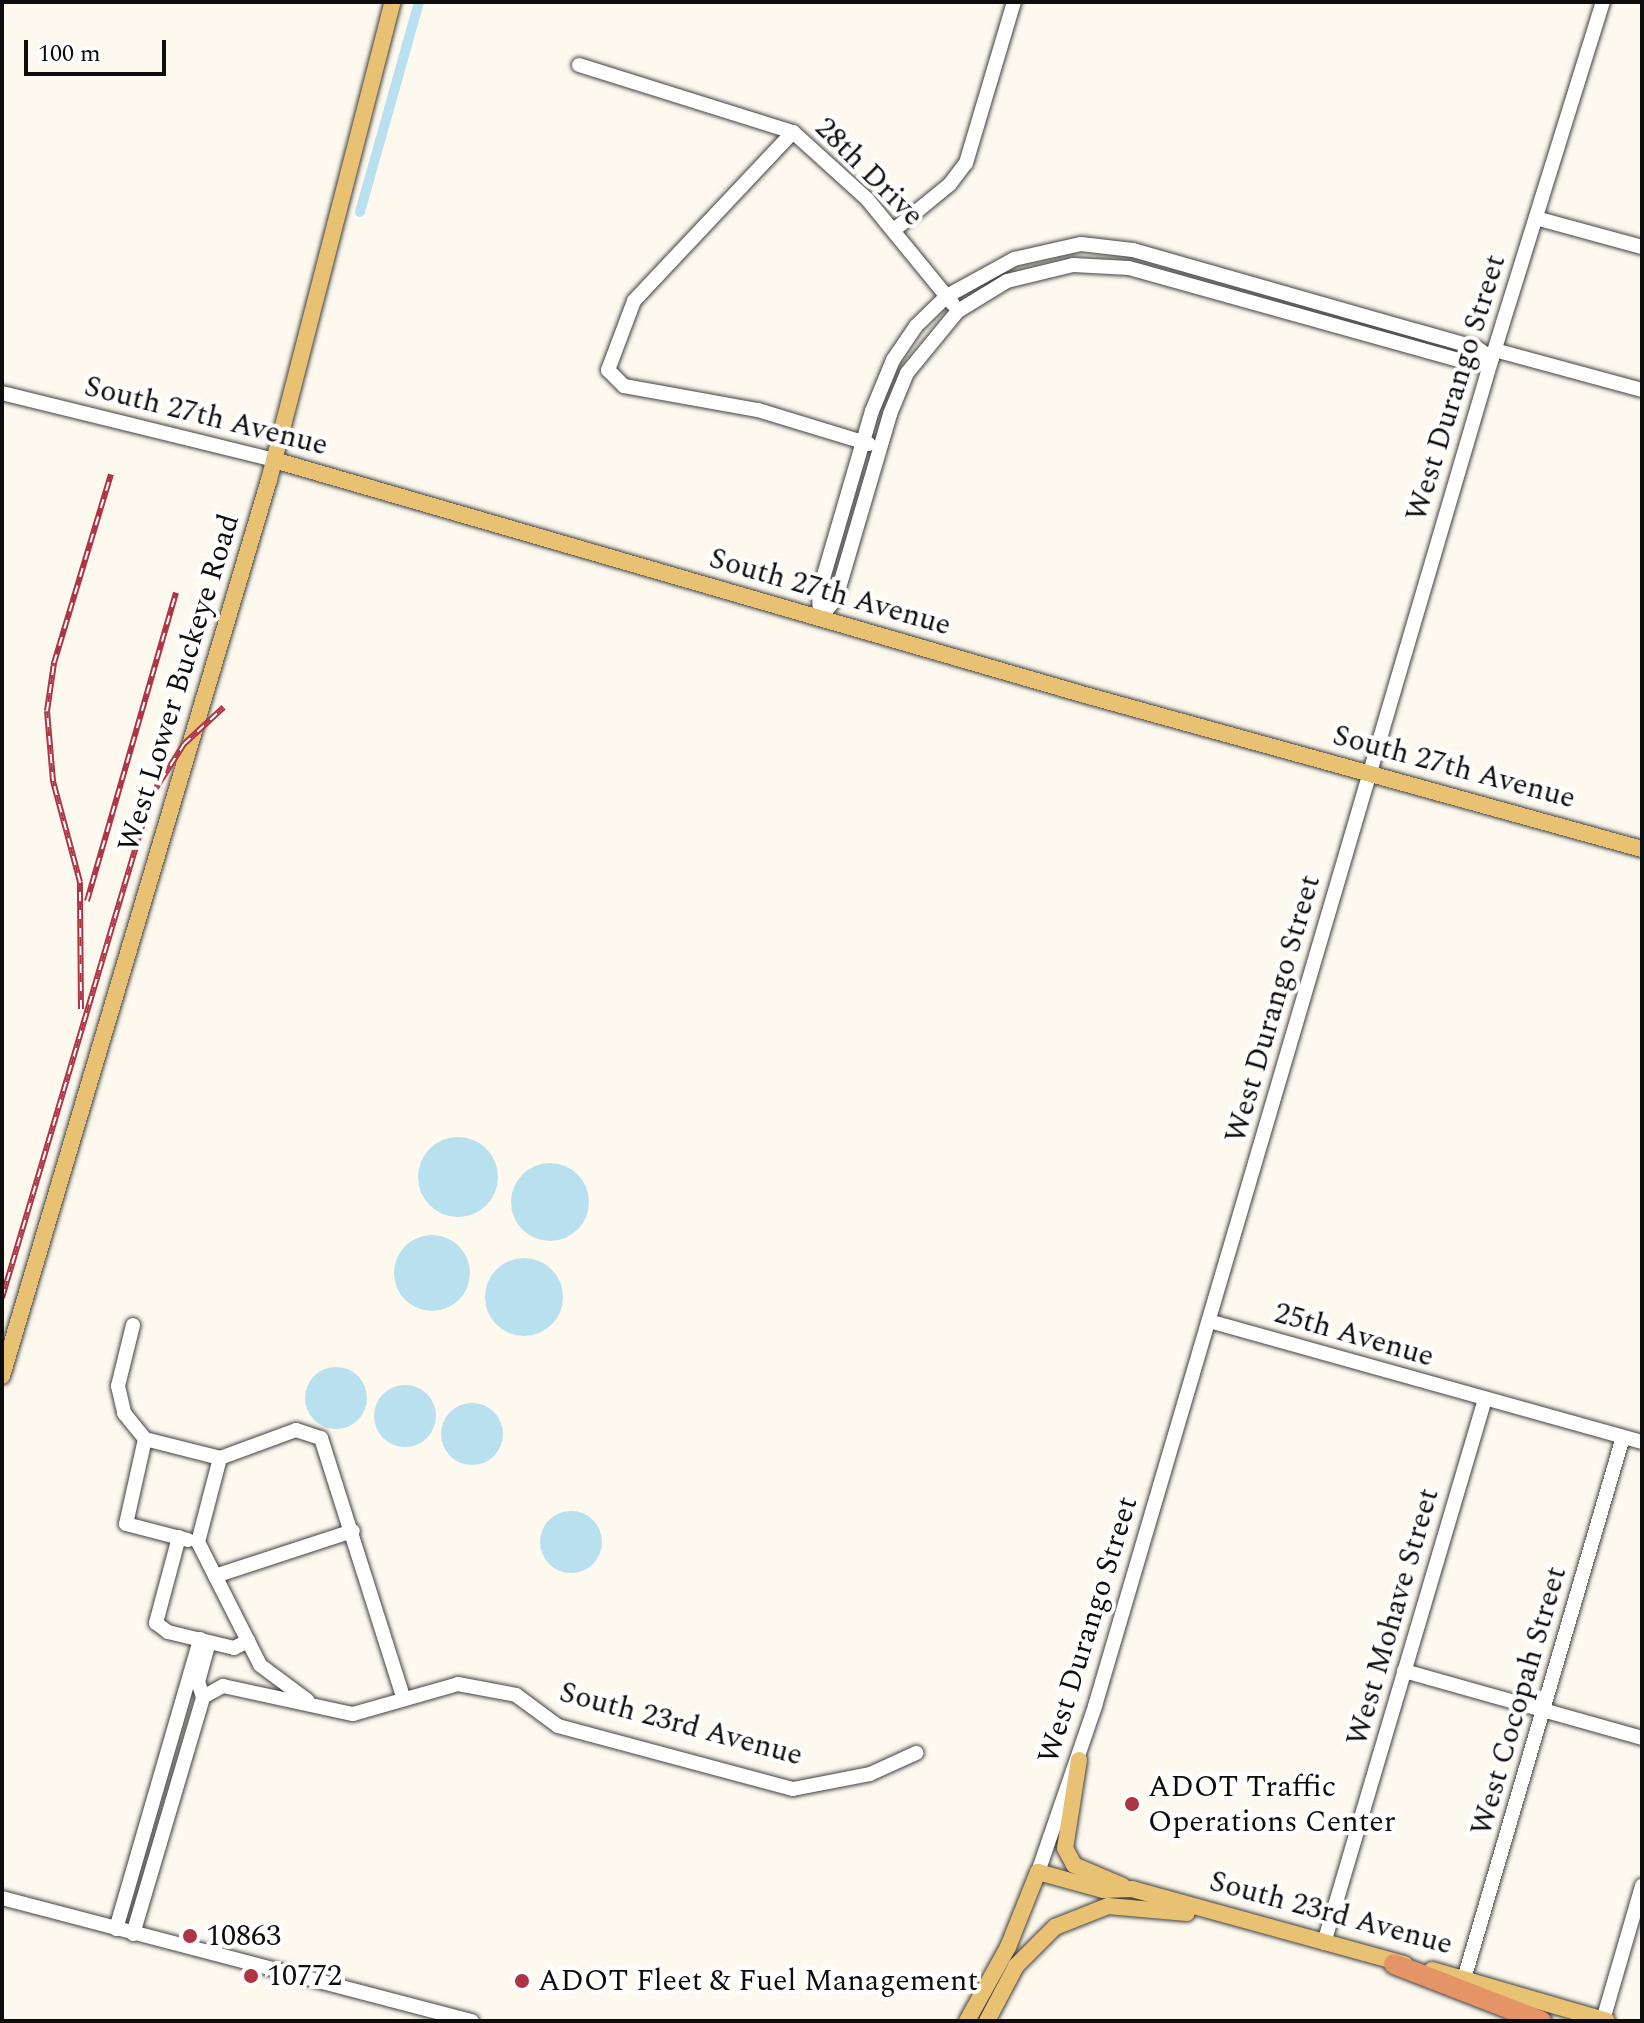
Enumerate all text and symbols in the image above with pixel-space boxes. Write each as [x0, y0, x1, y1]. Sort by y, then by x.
scale bar [28, 24, 170, 74]
text: 100 m [38, 36, 101, 72]
street label: 28th Drive [807, 110, 931, 234]
street label: West Durango Street [1398, 250, 1514, 526]
street label: South 27th Avenue [80, 368, 332, 464]
street label: West Lower Buckeye Road [110, 510, 248, 856]
street label: South 27th Avenue [705, 540, 955, 644]
street label: South 27th Avenue [1329, 717, 1579, 817]
street label: West Durango Street [1218, 871, 1328, 1147]
street label: 25th Avenue [1270, 1295, 1438, 1375]
street label: West Mohave Street [1339, 1484, 1447, 1750]
street label: West Durango Street [1030, 1492, 1146, 1768]
street label: West Cocopah Street [1463, 1562, 1575, 1840]
street label: South 23rd Avenue [555, 1674, 807, 1774]
place label: ADOT Traffic Operations Center [1148, 1769, 1396, 1840]
marker: ADOT Traffic Operations Center [1123, 1795, 1141, 1813]
street label: South 23rd Avenue [1205, 1863, 1457, 1963]
place label: 10863 [206, 1918, 281, 1954]
marker: 10863 [181, 1927, 199, 1945]
place label: 10772 [267, 1958, 342, 1994]
place label: ADOT Fleet & Fuel Management [538, 1963, 978, 1999]
marker: 10772 [242, 1967, 260, 1985]
marker: ADOT Fleet & Fuel Management [513, 1972, 531, 1990]

